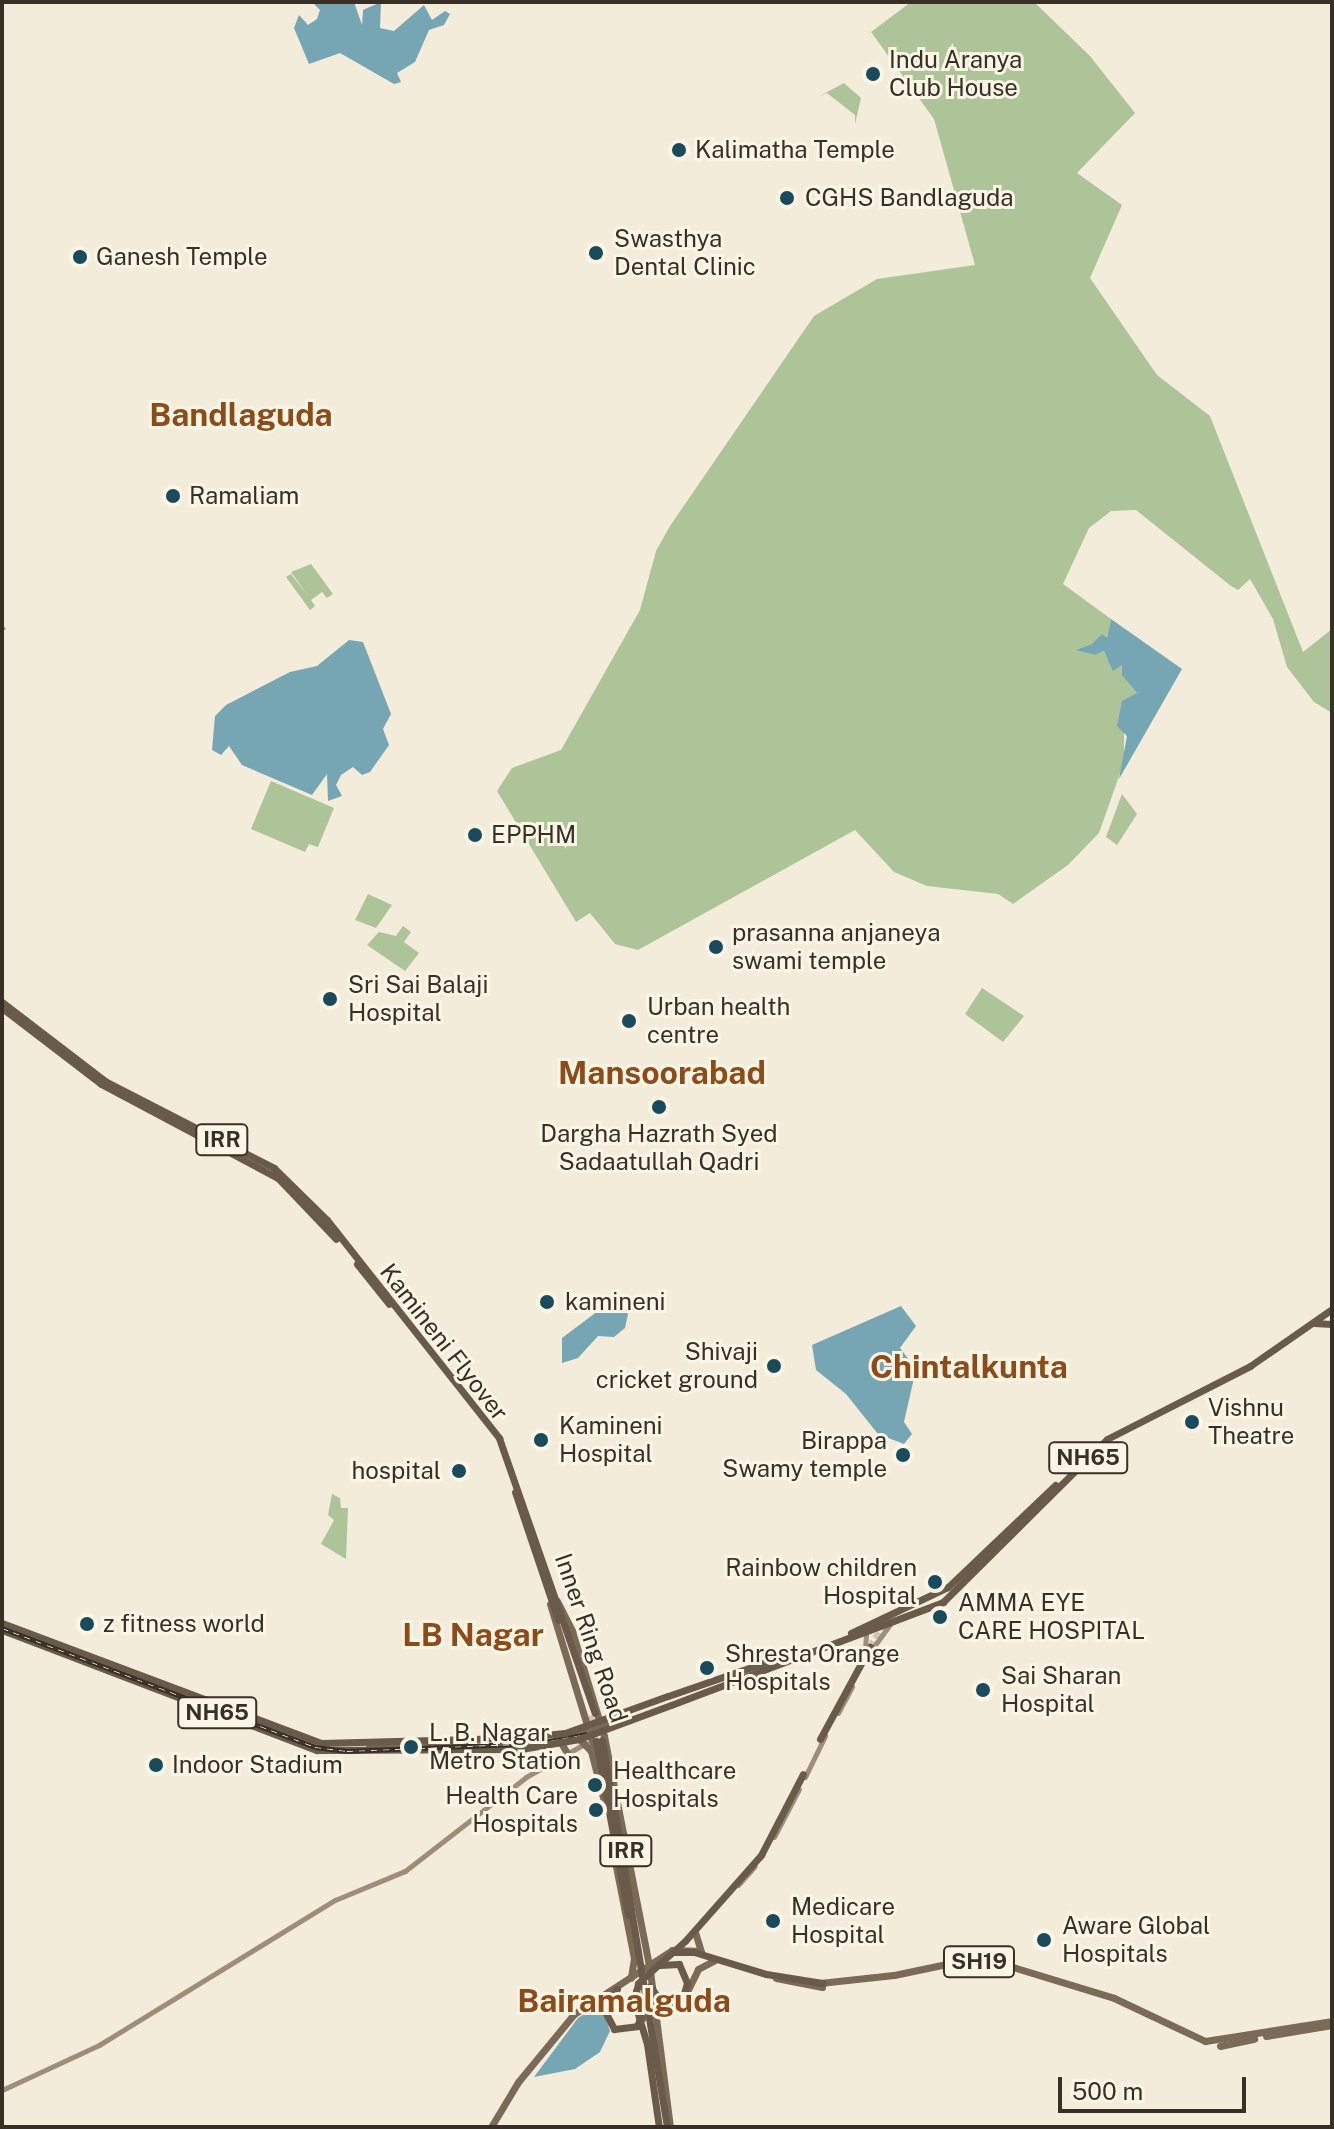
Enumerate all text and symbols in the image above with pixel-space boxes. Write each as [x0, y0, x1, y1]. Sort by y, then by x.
place label: Indu Aranya Club House [889, 46, 1022, 102]
marker: Indu Aranya Club House [864, 65, 882, 83]
place label: Kalimatha Temple [695, 136, 895, 164]
marker: Kalimatha Temple [670, 141, 688, 159]
place label: CGHS Bandlaguda [805, 184, 1014, 212]
marker: CGHS Bandlaguda [776, 187, 798, 209]
place label: Swasthya Dental Clinic [614, 225, 756, 281]
marker: Swasthya Dental Clinic [585, 242, 607, 264]
place label: Ganesh Temple [96, 243, 268, 271]
marker: Ganesh Temple [71, 248, 89, 266]
district label: Bandlaguda [149, 396, 333, 434]
place label: Ramaliam [189, 482, 299, 510]
marker: Ramaliam [164, 487, 182, 505]
place label: EPPHM [491, 821, 576, 849]
marker: EPPHM [466, 826, 484, 844]
place label: prasanna anjaneya swami temple [732, 919, 940, 975]
marker: prasanna anjaneya swami temple [707, 938, 725, 956]
place label: Sri Sai Balaji Hospital [348, 971, 488, 1027]
marker: Sri Sai Balaji Hospital [319, 988, 341, 1010]
place label: Urban health centre [647, 993, 790, 1049]
marker: Urban health centre [618, 1010, 640, 1032]
district label: Mansoorabad [558, 1054, 766, 1092]
marker: Dargha Hazrath Syed Sadaatullah Qadri [650, 1098, 668, 1116]
place label: Dargha Hazrath Syed Sadaatullah Qadri [540, 1120, 778, 1176]
road number: IRR [194, 1122, 250, 1158]
street label: Kamineni Flyover [374, 1258, 514, 1426]
place label: kamineni [565, 1288, 666, 1316]
marker: kamineni [536, 1291, 558, 1313]
place label: Shivaji cricket ground [596, 1338, 758, 1394]
district label: Chintalkunta [870, 1348, 1068, 1386]
marker: Shivaji cricket ground [765, 1357, 783, 1375]
place label: Vishnu Theatre [1208, 1394, 1294, 1450]
place label: Kamineni Hospital [559, 1412, 663, 1468]
marker: Vishnu Theatre [1183, 1413, 1201, 1431]
place label: Birappa Swamy temple [722, 1427, 887, 1483]
marker: Kamineni Hospital [530, 1429, 552, 1451]
road number: NH65 [1048, 1440, 1128, 1476]
marker: Birappa Swamy temple [894, 1446, 912, 1464]
place label: hospital [351, 1457, 441, 1485]
marker: hospital [448, 1460, 470, 1482]
street label: Inner Ring Road [549, 1550, 633, 1726]
place label: Rainbow children Hospital [725, 1554, 917, 1610]
marker: Rainbow children Hospital [924, 1571, 946, 1593]
place label: AMMA EYE CARE HOSPITAL [958, 1589, 1145, 1645]
marker: AMMA EYE CARE HOSPITAL [929, 1606, 951, 1628]
place label: z fitness world [103, 1610, 265, 1638]
marker: z fitness world [78, 1615, 96, 1633]
district label: LB Nagar [402, 1616, 544, 1654]
place label: Shresta Orange Hospitals [725, 1640, 900, 1696]
marker: Shresta Orange Hospitals [696, 1657, 718, 1679]
place label: Sai Sharan Hospital [1001, 1662, 1121, 1718]
marker: Sai Sharan Hospital [972, 1679, 994, 1701]
road number: NH65 [177, 1695, 257, 1731]
place label: L. B. Nagar Metro Station [429, 1719, 581, 1775]
marker: L. B. Nagar Metro Station [400, 1736, 422, 1758]
place label: Indoor Stadium [172, 1751, 343, 1779]
marker: Indoor Stadium [147, 1756, 165, 1774]
place label: Healthcare Hospitals [613, 1757, 736, 1813]
marker: Healthcare Hospitals [584, 1774, 606, 1796]
place label: Health Care Hospitals [445, 1782, 578, 1838]
marker: Health Care Hospitals [585, 1799, 607, 1821]
road number: IRR [598, 1833, 654, 1869]
place label: Medicare Hospital [791, 1893, 895, 1949]
marker: Medicare Hospital [762, 1910, 784, 1932]
place label: Aware Global Hospitals [1062, 1912, 1210, 1968]
marker: Aware Global Hospitals [1033, 1929, 1055, 1951]
road number: SH19 [941, 1944, 1017, 1980]
district label: Bairamalguda [517, 1982, 731, 2020]
scale bar [1062, 2061, 1250, 2111]
text: 500 m [1072, 2077, 1143, 2105]

